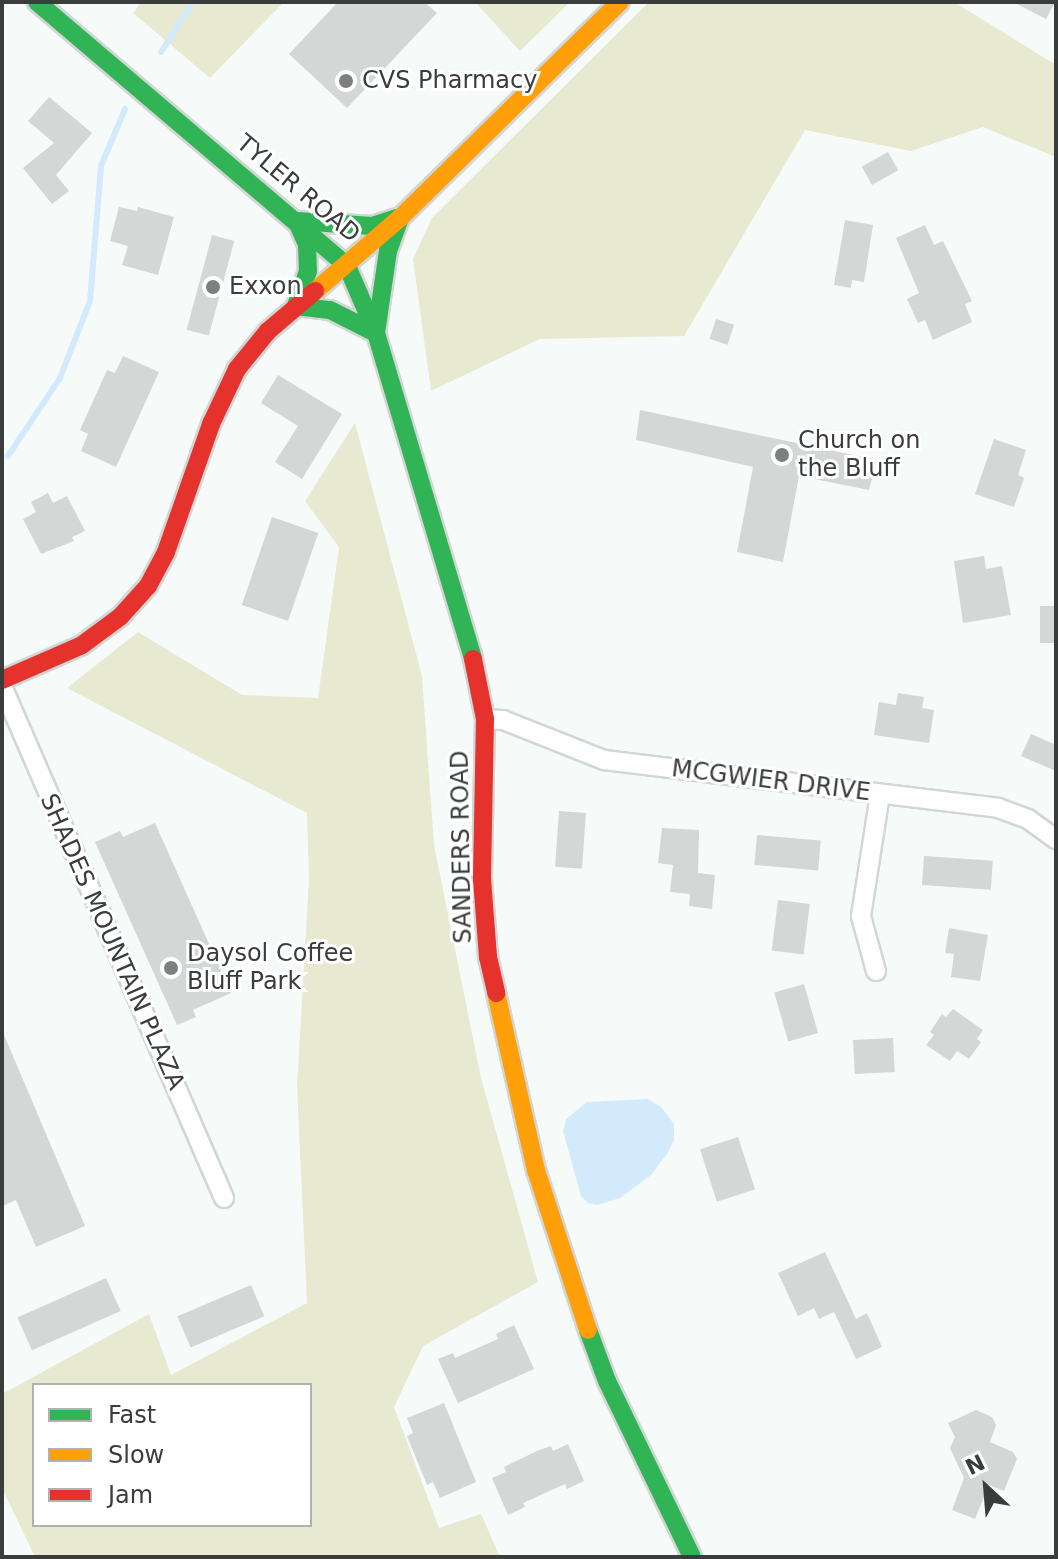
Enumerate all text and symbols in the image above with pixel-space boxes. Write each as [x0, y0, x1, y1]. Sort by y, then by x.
place label: CVS Pharmacy [362, 67, 537, 95]
marker: CVS Pharmacy [337, 72, 355, 90]
street label: TYLER ROAD [230, 129, 366, 249]
place label: Exxon [229, 273, 302, 301]
marker: Exxon [204, 278, 222, 296]
place label: Church on the Bluff [798, 427, 920, 483]
marker: Church on the Bluff [773, 446, 791, 464]
street label: SANDERS ROAD [446, 750, 478, 944]
street label: MCGWIER DRIVE [670, 755, 872, 807]
street label: SHADES MOUNTAIN PLAZA [34, 790, 190, 1094]
place label: Daysol Coffee Bluff Park [187, 940, 353, 996]
marker: Daysol Coffee Bluff Park [162, 959, 180, 977]
legend [32, 1383, 312, 1527]
text: Fast [108, 1401, 156, 1429]
text: Slow [108, 1441, 164, 1469]
north arrow [946, 1447, 1026, 1527]
text: N [961, 1450, 989, 1480]
text: Jam [108, 1481, 153, 1509]

